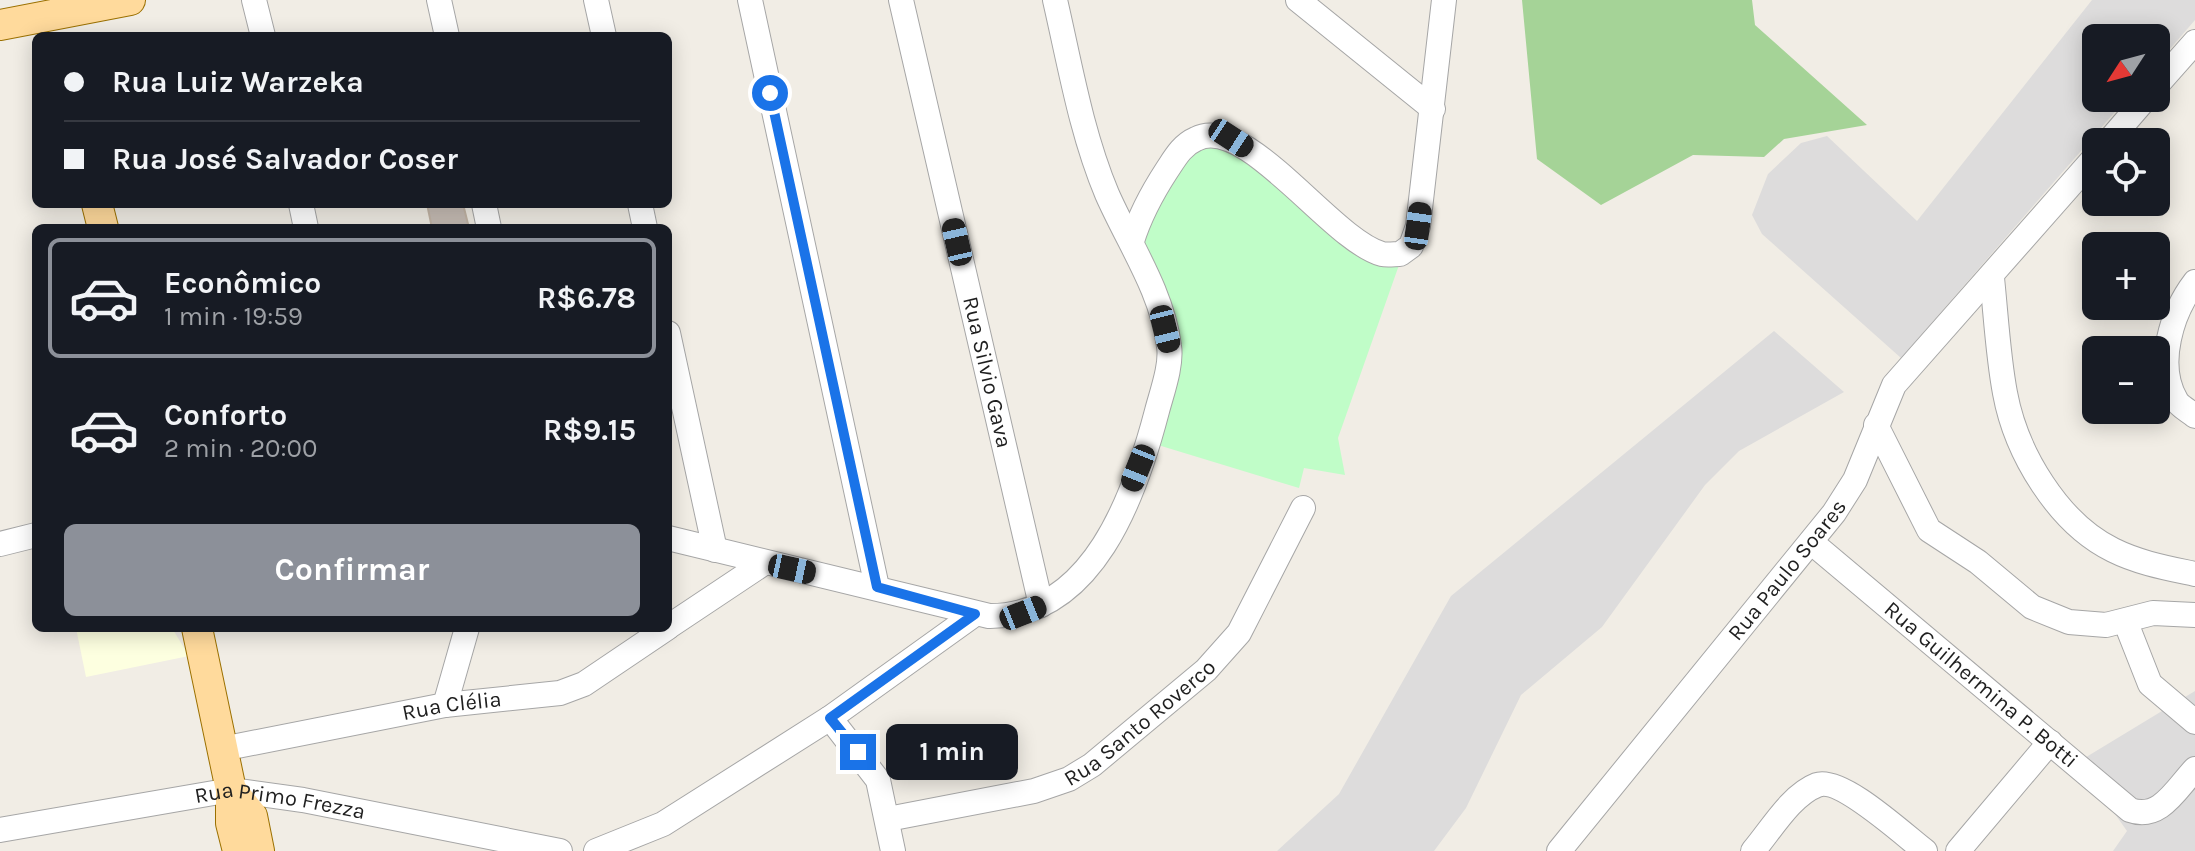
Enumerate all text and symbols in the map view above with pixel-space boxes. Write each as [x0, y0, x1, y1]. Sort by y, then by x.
north arrow [2082, 24, 2170, 112]
map controls [2082, 24, 2170, 424]
text: Rua Luiz Warzeka [112, 64, 364, 100]
route start [752, 75, 788, 111]
car [1204, 115, 1258, 161]
button: locate [2082, 128, 2170, 216]
text: Rua José Salvador Coser [112, 141, 458, 177]
car [1403, 201, 1433, 251]
car [940, 216, 974, 268]
button: + [2082, 232, 2170, 320]
icon: car [68, 262, 140, 334]
text: Econômico [164, 265, 321, 301]
text: R$6.78 [537, 280, 636, 316]
street label: Rua Silvio Gava [957, 294, 1017, 450]
text: 1 min · 19:59 [164, 301, 303, 332]
car [1148, 303, 1182, 355]
button: − [2082, 336, 2170, 424]
icon: car [68, 394, 140, 466]
text: Conforto [164, 397, 287, 433]
text: R$9.15 [543, 412, 636, 448]
text: 2 min · 20:00 [164, 433, 317, 464]
car [1118, 441, 1158, 495]
street label: Rua Paulo Soares [1723, 495, 1852, 646]
button: Confirmar [64, 524, 640, 616]
car [766, 552, 818, 586]
car [996, 593, 1050, 633]
street label: Rua Guilhermina P. Botti [1879, 596, 2083, 774]
street label: Rua Santo Roverco [1059, 655, 1222, 792]
street label: Rua Clélia [400, 686, 503, 726]
callout: 1 min [886, 724, 1018, 780]
route end [840, 734, 876, 770]
text: 1 min [919, 736, 985, 767]
street label: Rua Primo Frezza [193, 777, 367, 825]

